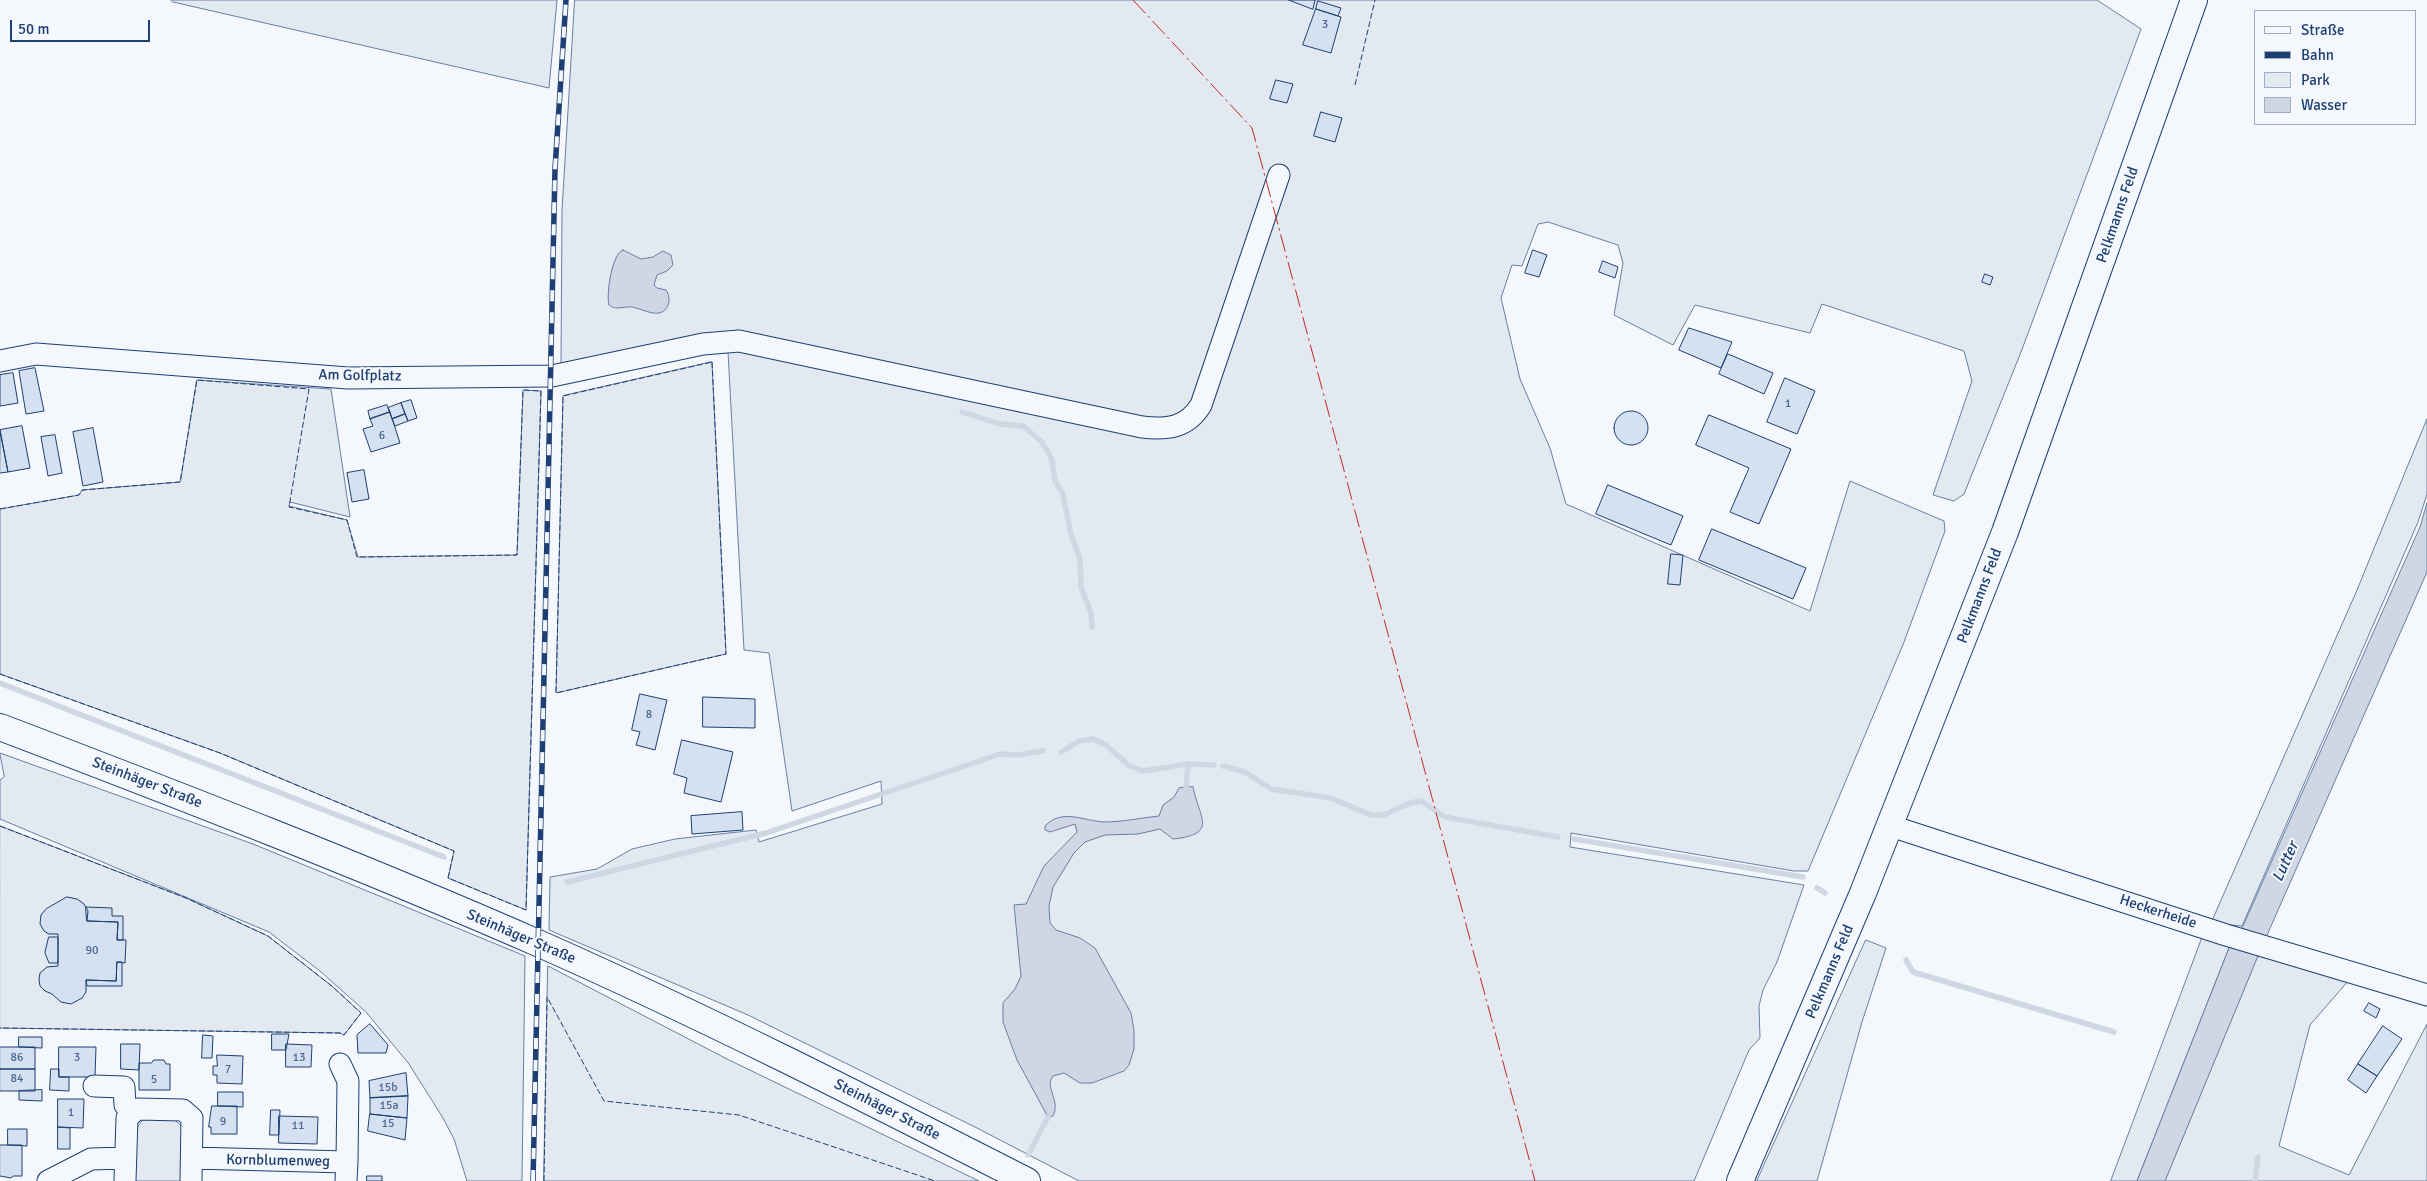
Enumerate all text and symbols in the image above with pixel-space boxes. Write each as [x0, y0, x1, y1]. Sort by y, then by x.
scale bar [12, 10, 152, 42]
legend [2254, 10, 2417, 125]
house number: 3 [1322, 18, 1328, 32]
text: 50 m [18, 20, 49, 38]
text: Straße [2301, 21, 2345, 39]
text: Bahn [2301, 46, 2334, 64]
text: Park [2301, 71, 2330, 89]
text: Wasser [2301, 96, 2347, 114]
street label: Pelkmanns Feld [2093, 165, 2143, 265]
street label: Am Golfplatz [318, 366, 402, 386]
house number: 1 [1785, 397, 1791, 411]
house number: 6 [379, 429, 385, 443]
street label: Pelkmanns Feld [1954, 546, 2006, 646]
house number: 8 [646, 708, 652, 722]
street label: Steinhäger Straße [89, 754, 205, 812]
water label: Lutter [2269, 839, 2303, 885]
street label: Heckerheide [2117, 891, 2199, 933]
street label: Steinhäger Straße [464, 906, 578, 968]
street label: Pelkmanns Feld [1802, 922, 1858, 1022]
house number: 90 [86, 944, 98, 958]
house number: 86 [11, 1051, 23, 1065]
house number: 3 [74, 1051, 80, 1065]
house number: 13 [293, 1051, 305, 1065]
house number: 7 [225, 1063, 231, 1077]
house number: 84 [11, 1072, 23, 1086]
house number: 5 [151, 1073, 157, 1087]
street label: Steinhäger Straße [831, 1075, 943, 1145]
house number: 15b [378, 1081, 398, 1095]
house number: 15a [379, 1099, 399, 1113]
house number: 1 [68, 1106, 74, 1120]
house number: 9 [220, 1115, 226, 1129]
house number: 15 [382, 1117, 394, 1131]
house number: 11 [292, 1119, 304, 1133]
street label: Kornblumenweg [226, 1151, 330, 1171]

